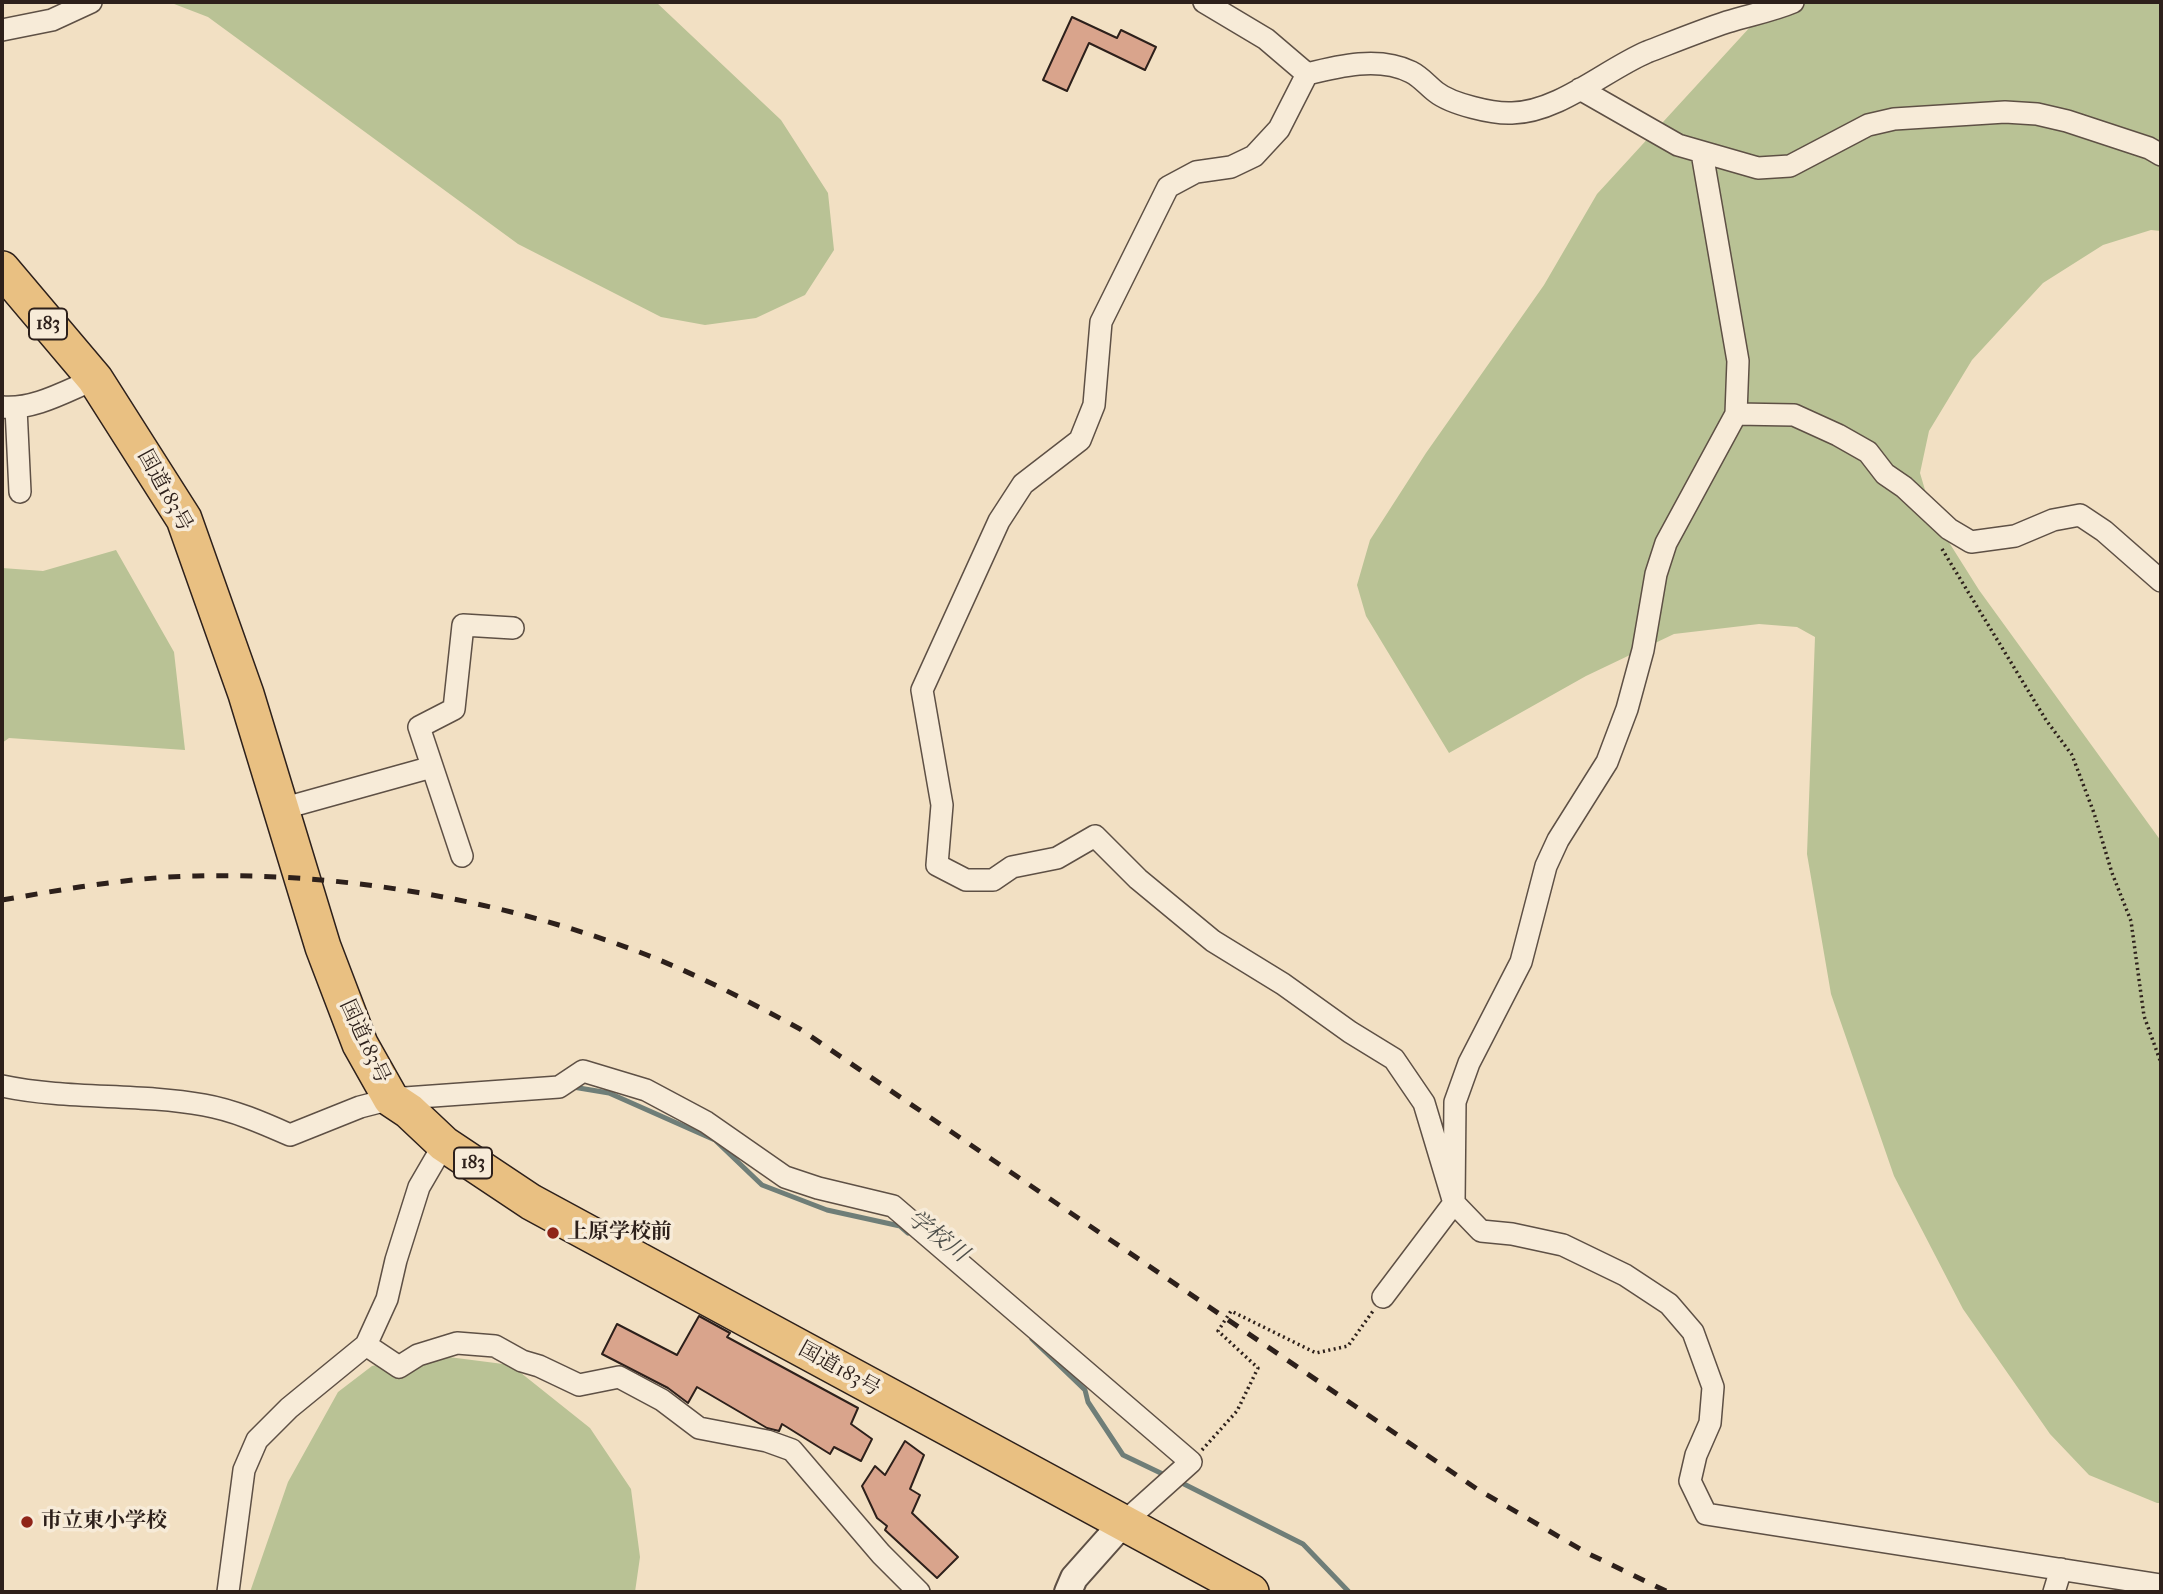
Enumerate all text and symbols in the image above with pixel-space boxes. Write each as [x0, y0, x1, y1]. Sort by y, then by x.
road number: 183 [29, 308, 67, 340]
street label: 国道183号 [131, 446, 197, 536]
street label: 国道183号 [334, 996, 394, 1088]
road number: 183 [454, 1148, 492, 1178]
water label: 学校川 [901, 1205, 973, 1269]
place label: 上原学校前 [567, 1220, 672, 1246]
marker: 上原学校前 [545, 1225, 561, 1241]
street label: 国道183号 [794, 1337, 884, 1403]
place label: 市立東小学校 [41, 1509, 167, 1535]
marker: 市立東小学校 [19, 1514, 35, 1530]

